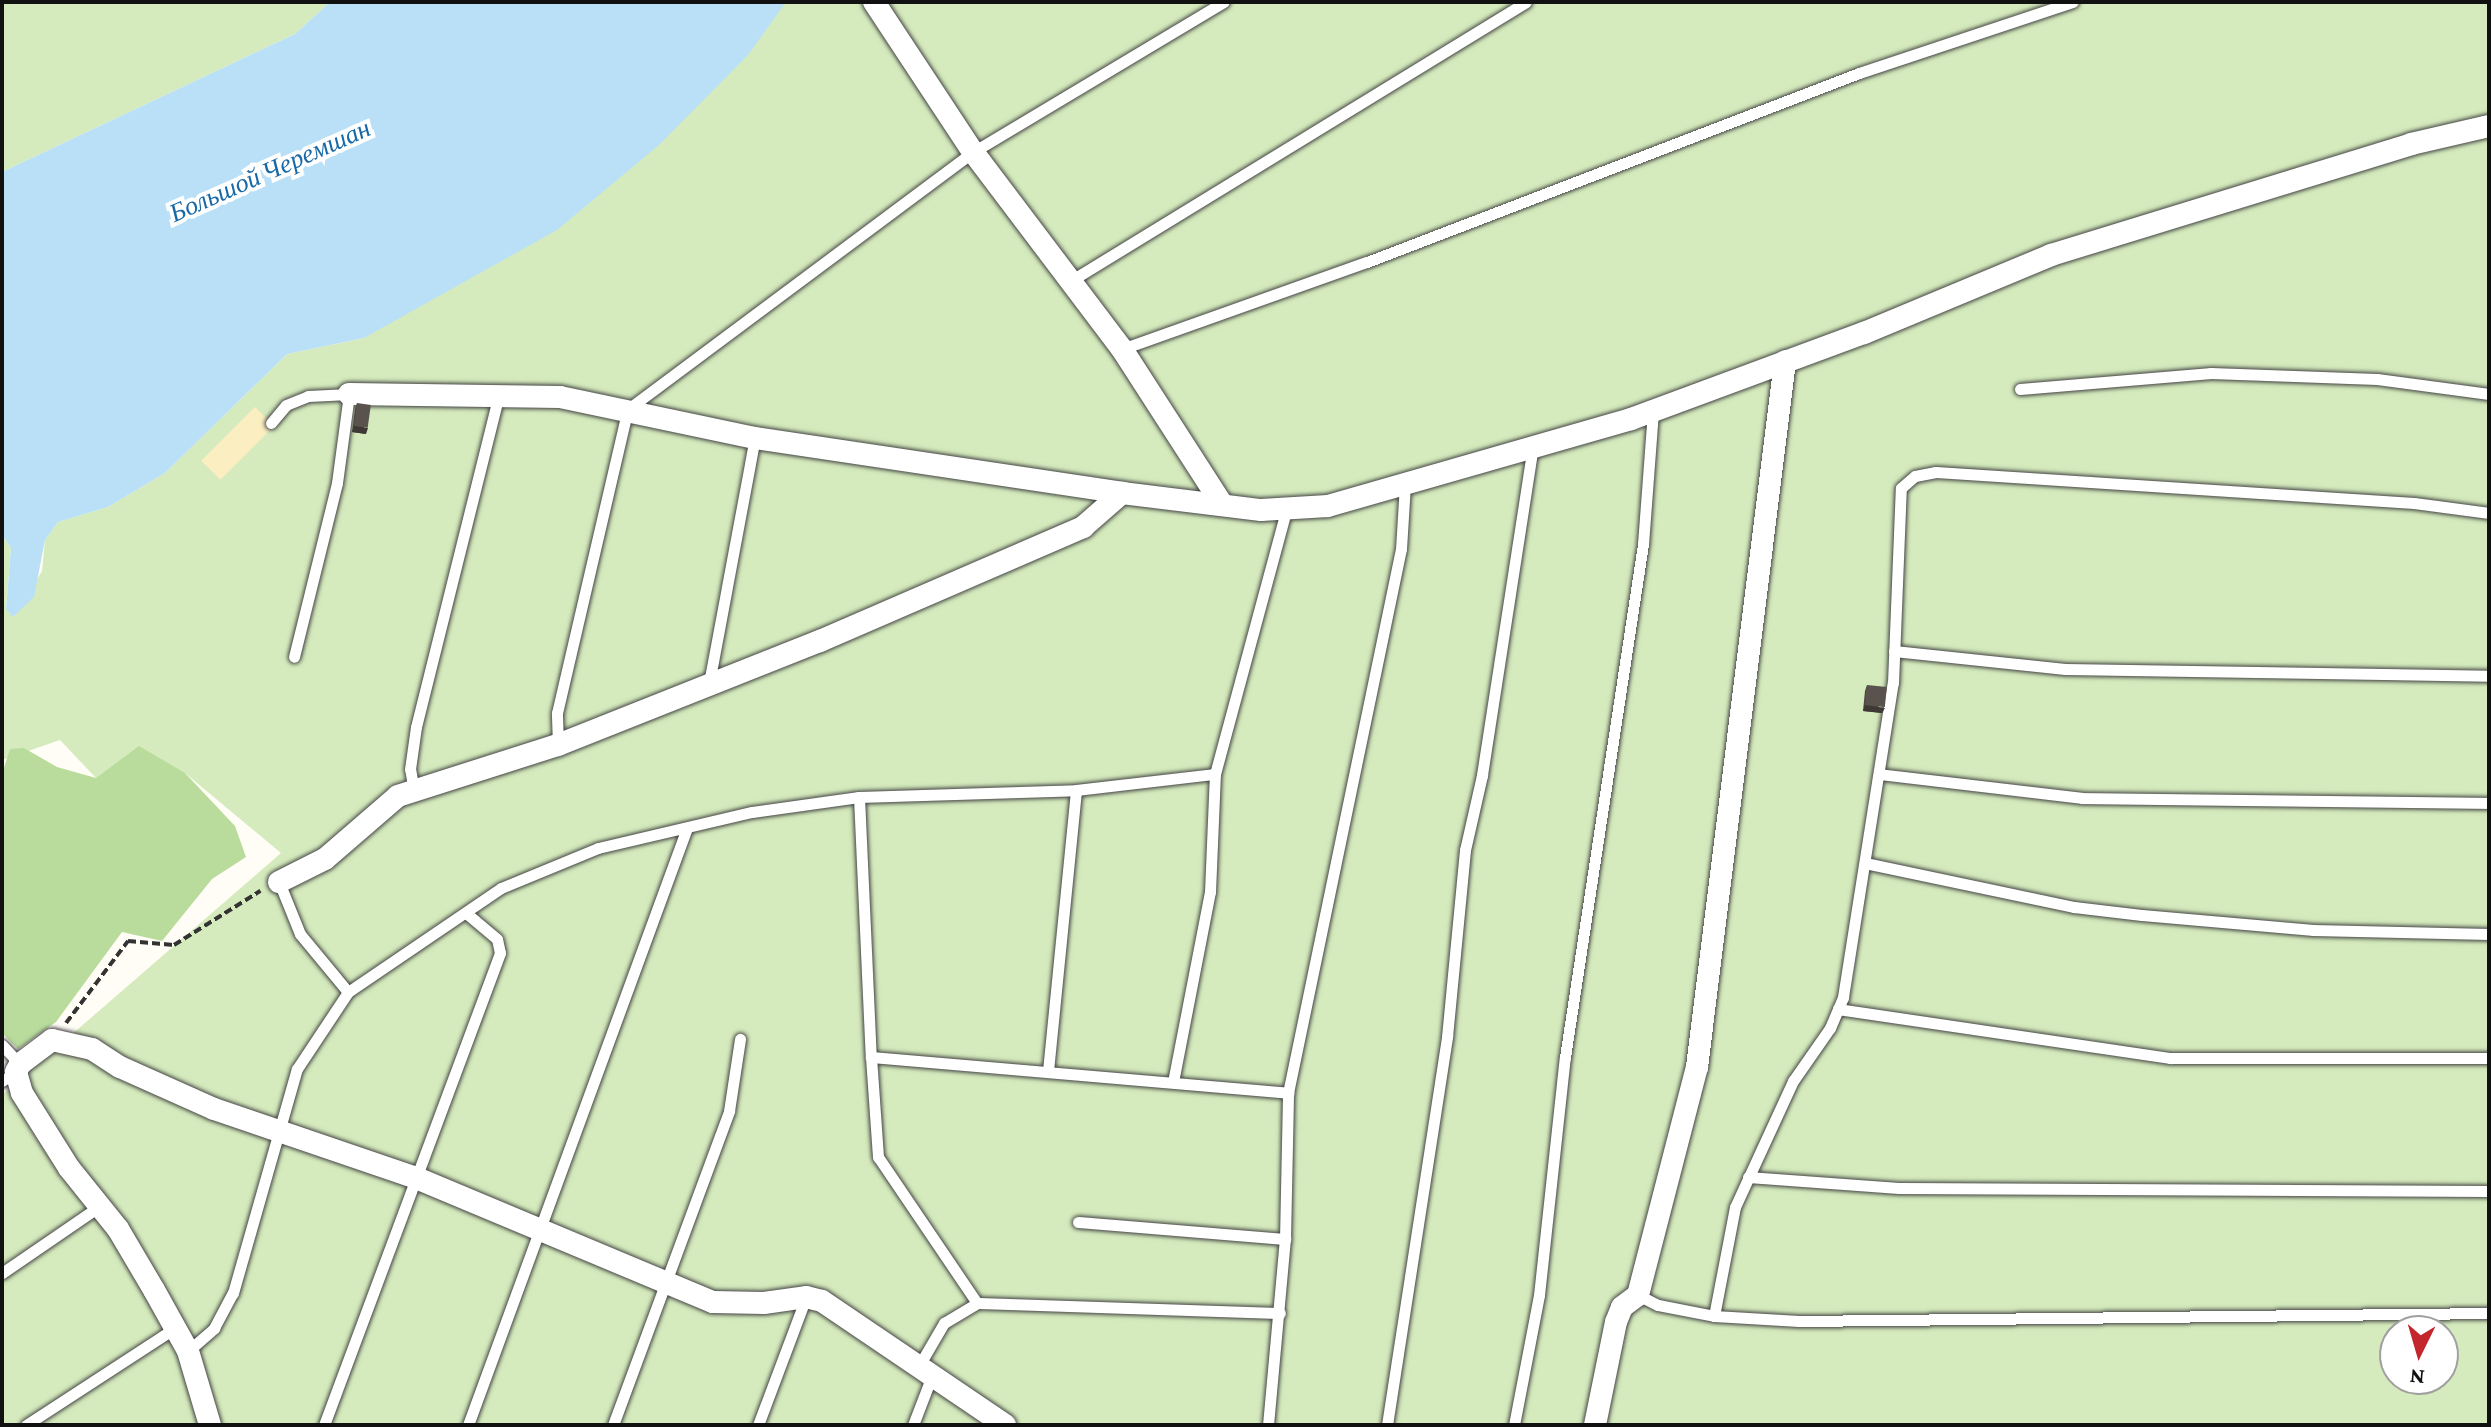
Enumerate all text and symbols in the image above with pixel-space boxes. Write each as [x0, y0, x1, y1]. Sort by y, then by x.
water label: Большой Черемшан [165, 113, 375, 229]
north arrow [2379, 1315, 2459, 1395]
text: N [2408, 1364, 2426, 1391]

